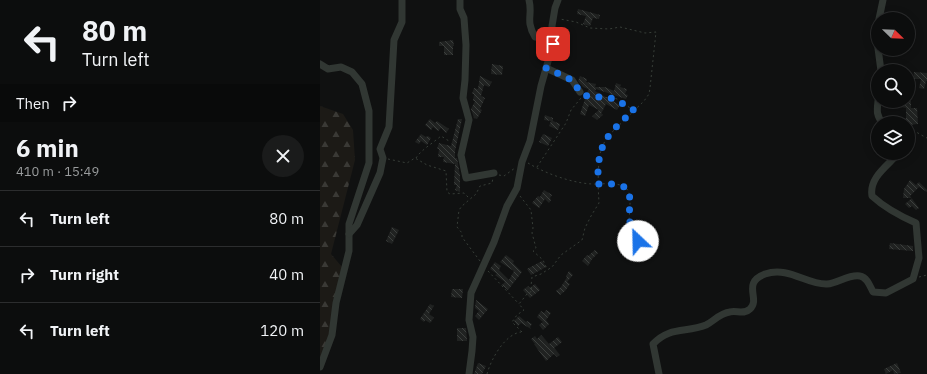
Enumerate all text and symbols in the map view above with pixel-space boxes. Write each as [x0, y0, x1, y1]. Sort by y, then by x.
text: 80 m [82, 12, 147, 49]
north arrow [871, 12, 915, 56]
map controls [871, 12, 915, 160]
icon: left [16, 16, 68, 68]
pin [536, 27, 570, 61]
icon: arrive [542, 33, 564, 55]
text: Turn left [82, 48, 150, 71]
button: search [871, 64, 915, 108]
icon: right [58, 92, 80, 114]
text: Then [16, 94, 50, 113]
button: layers [871, 116, 915, 160]
text: 6 min [16, 132, 79, 164]
button: close [262, 135, 304, 177]
text: 410 m · 15:49 [16, 163, 99, 180]
icon: left [16, 208, 38, 230]
text: Turn left [50, 209, 110, 228]
text: 80 m [269, 209, 304, 228]
position arrow [617, 220, 659, 262]
icon: right [16, 264, 38, 286]
text: Turn right [50, 265, 119, 284]
text: 40 m [269, 265, 304, 284]
icon: left [16, 320, 38, 342]
text: Turn left [50, 321, 110, 340]
text: 120 m [260, 321, 304, 340]

